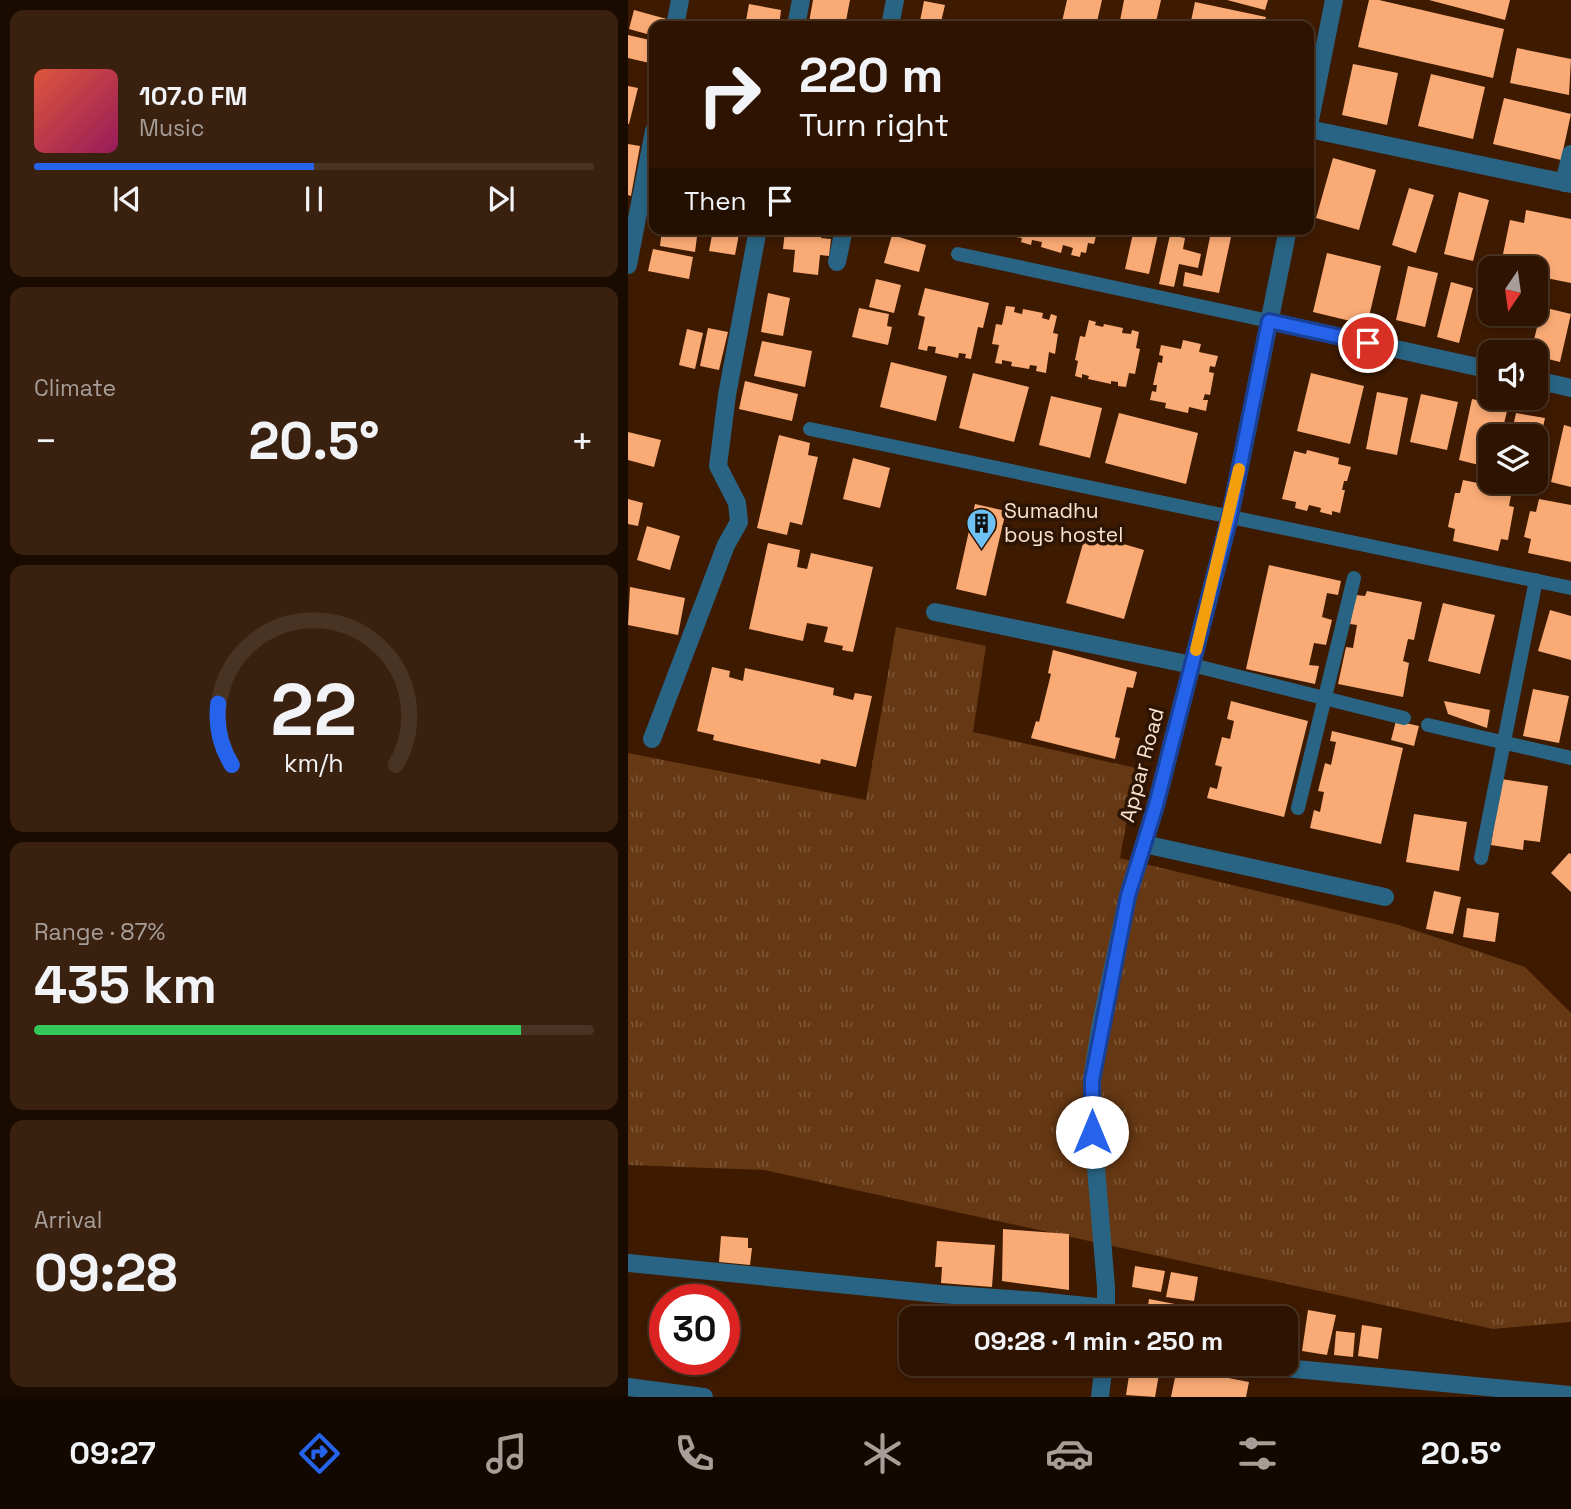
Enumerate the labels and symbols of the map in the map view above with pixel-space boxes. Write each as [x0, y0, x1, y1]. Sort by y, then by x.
north arrow [1478, 256, 1548, 326]
pin [1338, 313, 1398, 373]
place label: Sumadhu boys hostel [1004, 497, 1123, 548]
building icon: Sumadhu boys hostel [964, 506, 998, 550]
street label: Appar Road [1113, 705, 1170, 825]
position arrow [1055, 1095, 1129, 1169]
speed limit sign: 30 [649, 1284, 740, 1375]

